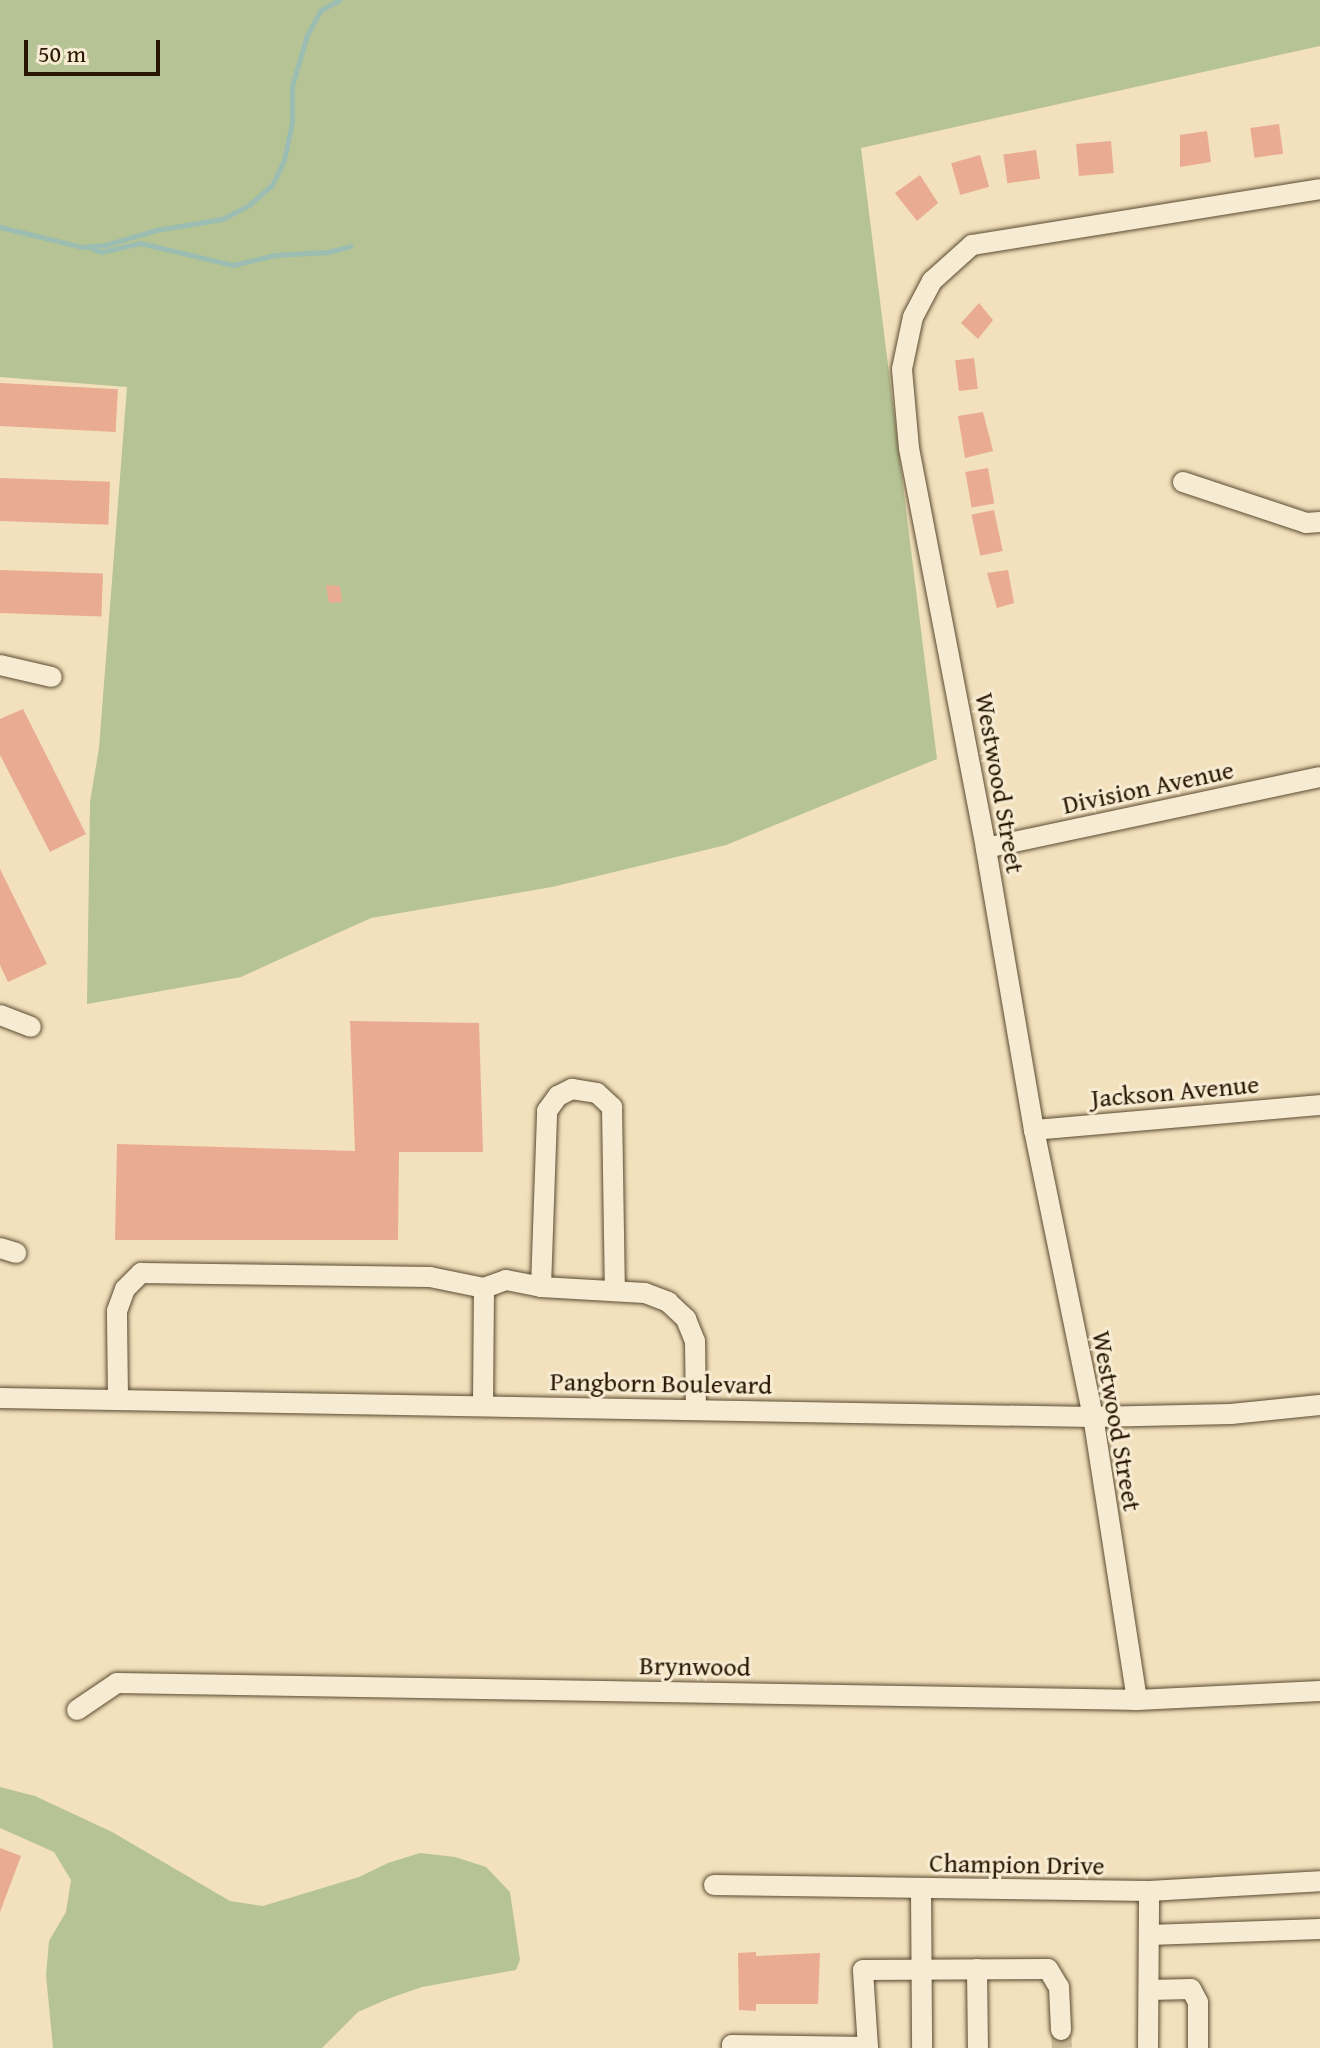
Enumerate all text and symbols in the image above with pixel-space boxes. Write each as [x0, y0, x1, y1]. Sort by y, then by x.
scale bar [28, 24, 164, 74]
text: 50 m [38, 36, 86, 71]
street label: Westwood Street [969, 690, 1031, 876]
street label: Division Avenue [1059, 754, 1237, 820]
street label: Jackson Avenue [1090, 1068, 1260, 1114]
street label: Westwood Street [1086, 1328, 1148, 1514]
street label: Pangborn Boulevard [550, 1365, 772, 1401]
street label: Brynwood [639, 1649, 751, 1683]
street label: Champion Drive [929, 1847, 1105, 1881]

